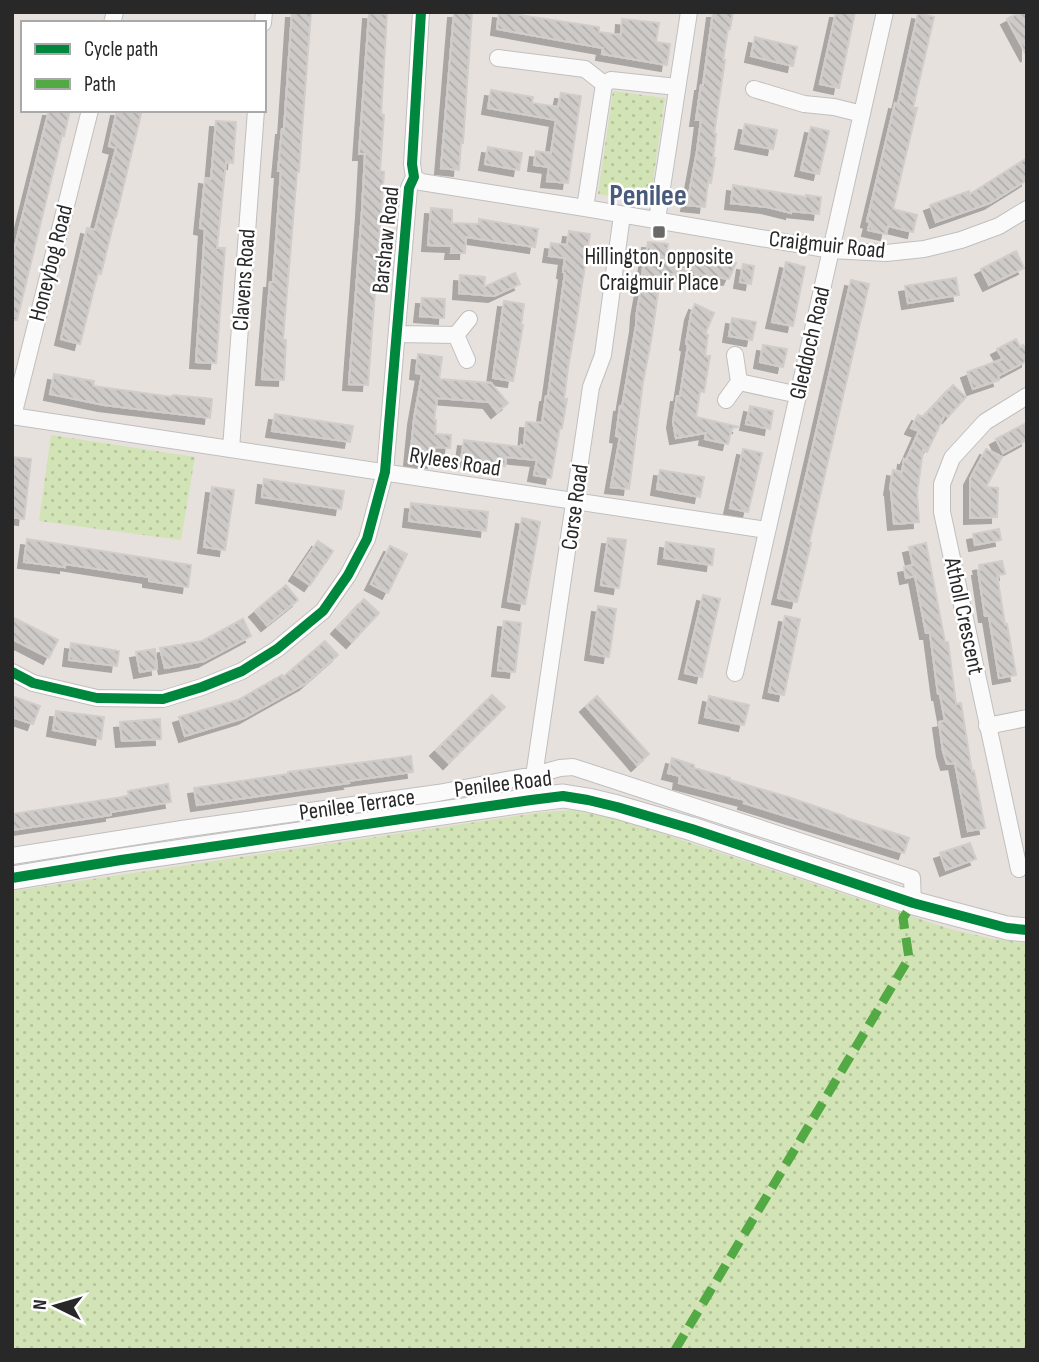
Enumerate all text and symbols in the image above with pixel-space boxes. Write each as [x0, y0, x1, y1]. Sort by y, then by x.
legend [21, 21, 266, 112]
text: Cycle path [84, 37, 158, 62]
text: Path [84, 72, 116, 97]
district label: Penilee [609, 178, 687, 214]
street label: Barshaw Road [366, 185, 406, 295]
street label: Honeybog Road [23, 202, 79, 324]
marker: Hillington, opposite Craigmuir Place [651, 224, 667, 240]
street label: Craigmuir Road [767, 225, 887, 265]
street label: Clavens Road [226, 228, 262, 332]
place label: Hillington, opposite Craigmuir Place [584, 243, 734, 297]
street label: Gleddoch Road [783, 284, 837, 402]
street label: Rylees Road [407, 441, 503, 483]
street label: Corse Road [555, 462, 595, 552]
street label: Atholl Crescent [938, 554, 990, 677]
street label: Penilee Road [453, 764, 553, 804]
street label: Penilee Terrace [297, 783, 417, 827]
north arrow [21, 1271, 91, 1341]
text: N [29, 1299, 52, 1311]

